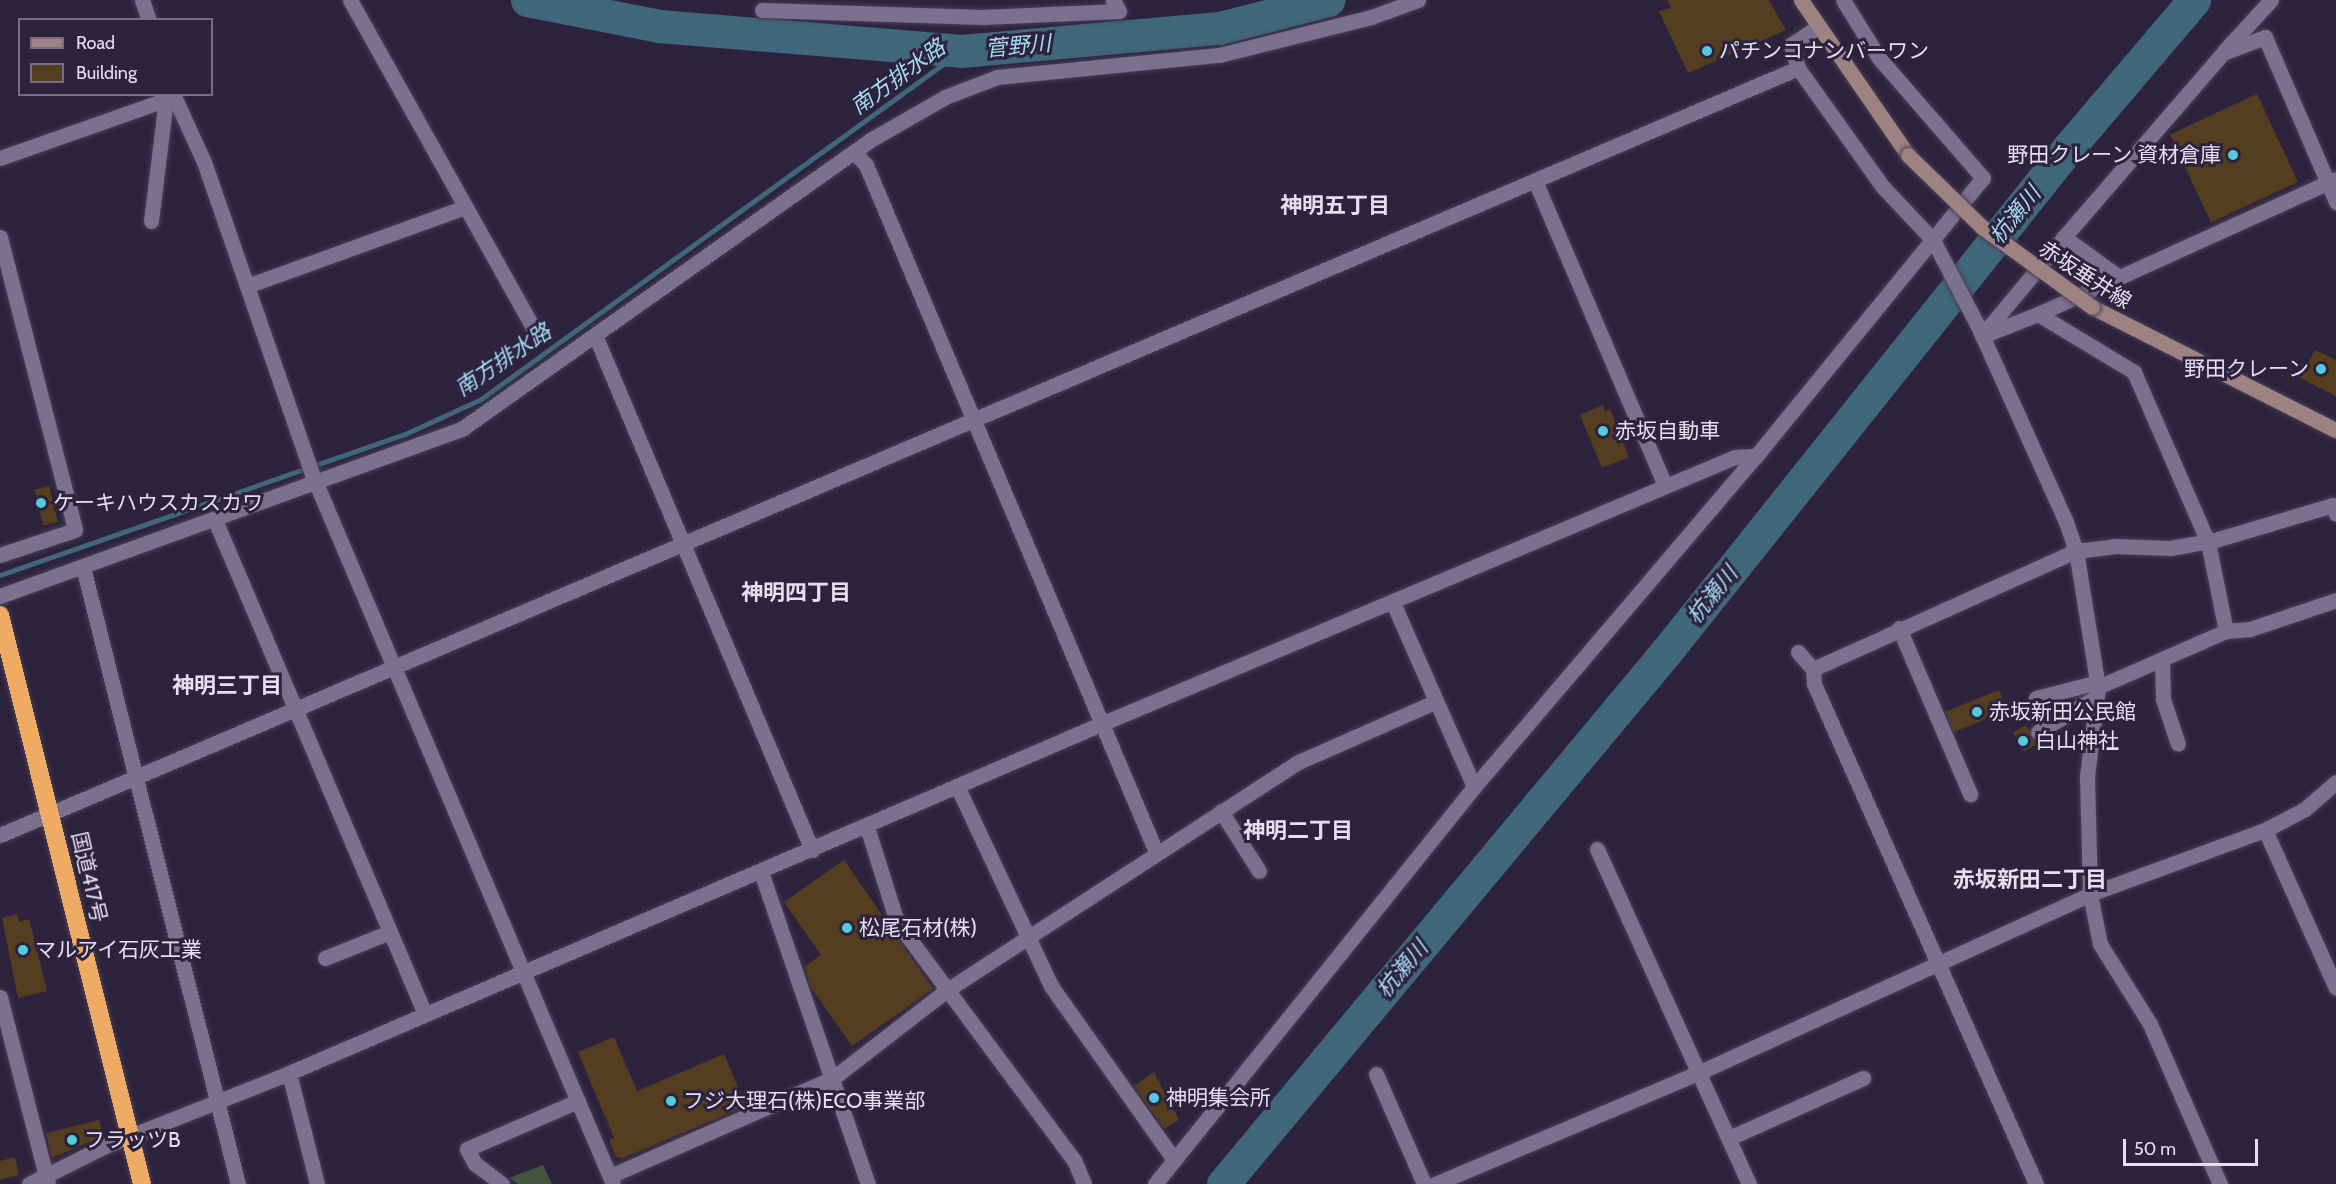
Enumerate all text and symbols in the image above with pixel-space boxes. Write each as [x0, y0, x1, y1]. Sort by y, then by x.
legend [18, 18, 213, 96]
water label: 菅野川 [984, 30, 1052, 62]
text: Road [76, 32, 115, 54]
water label: 南方排水路 [846, 34, 950, 120]
place label: パチンコナンバーワン [1719, 38, 1929, 64]
marker: パチンコナンバーワン [1700, 44, 1714, 58]
text: Building [76, 62, 137, 84]
place label: 野田クレーン 資材倉庫 [2006, 142, 2221, 168]
marker: 野田クレーン 資材倉庫 [2226, 148, 2240, 162]
water label: 杭瀬川 [1984, 181, 2046, 249]
district label: 神明五丁目 [1280, 193, 1390, 219]
street label: 赤坂垂井線 [2034, 236, 2136, 314]
water label: 南方排水路 [450, 318, 556, 402]
place label: 野田クレーン [2183, 356, 2309, 382]
marker: 野田クレーン [2314, 362, 2328, 376]
place label: 赤坂自動車 [1615, 418, 1720, 444]
marker: 赤坂自動車 [1596, 424, 1610, 438]
place label: ケーキハウスカスカワ [53, 490, 263, 516]
marker: ケーキハウスカスカワ [34, 496, 48, 510]
water label: 杭瀬川 [1681, 561, 1743, 629]
district label: 神明四丁目 [741, 580, 851, 606]
district label: 神明三丁目 [172, 673, 282, 699]
place label: 赤坂新田公民館 [1989, 699, 2136, 725]
marker: 赤坂新田公民館 [1970, 705, 1984, 719]
place label: 白山神社 [2035, 728, 2119, 754]
marker: 白山神社 [2016, 734, 2030, 748]
district label: 神明二丁目 [1243, 818, 1353, 844]
street label: 国道417号 [66, 829, 112, 925]
district label: 赤坂新田二丁目 [1953, 867, 2107, 893]
place label: 松尾石材(株) [859, 915, 977, 941]
marker: 松尾石材(株) [840, 921, 854, 935]
water label: 杭瀬川 [1371, 935, 1433, 1003]
place label: マルアイ石灰工業 [35, 937, 203, 963]
marker: マルアイ石灰工業 [16, 943, 30, 957]
place label: 神明集会所 [1166, 1085, 1271, 1111]
place label: フジ大理石(株)ECO事業部 [683, 1088, 925, 1114]
marker: 神明集会所 [1147, 1091, 1161, 1105]
marker: フジ大理石(株)ECO事業部 [664, 1094, 678, 1108]
place label: フラッツB [84, 1127, 181, 1153]
scale bar [2126, 1127, 2261, 1165]
marker: フラッツB [65, 1133, 79, 1147]
text: 50 m [2134, 1138, 2176, 1160]

